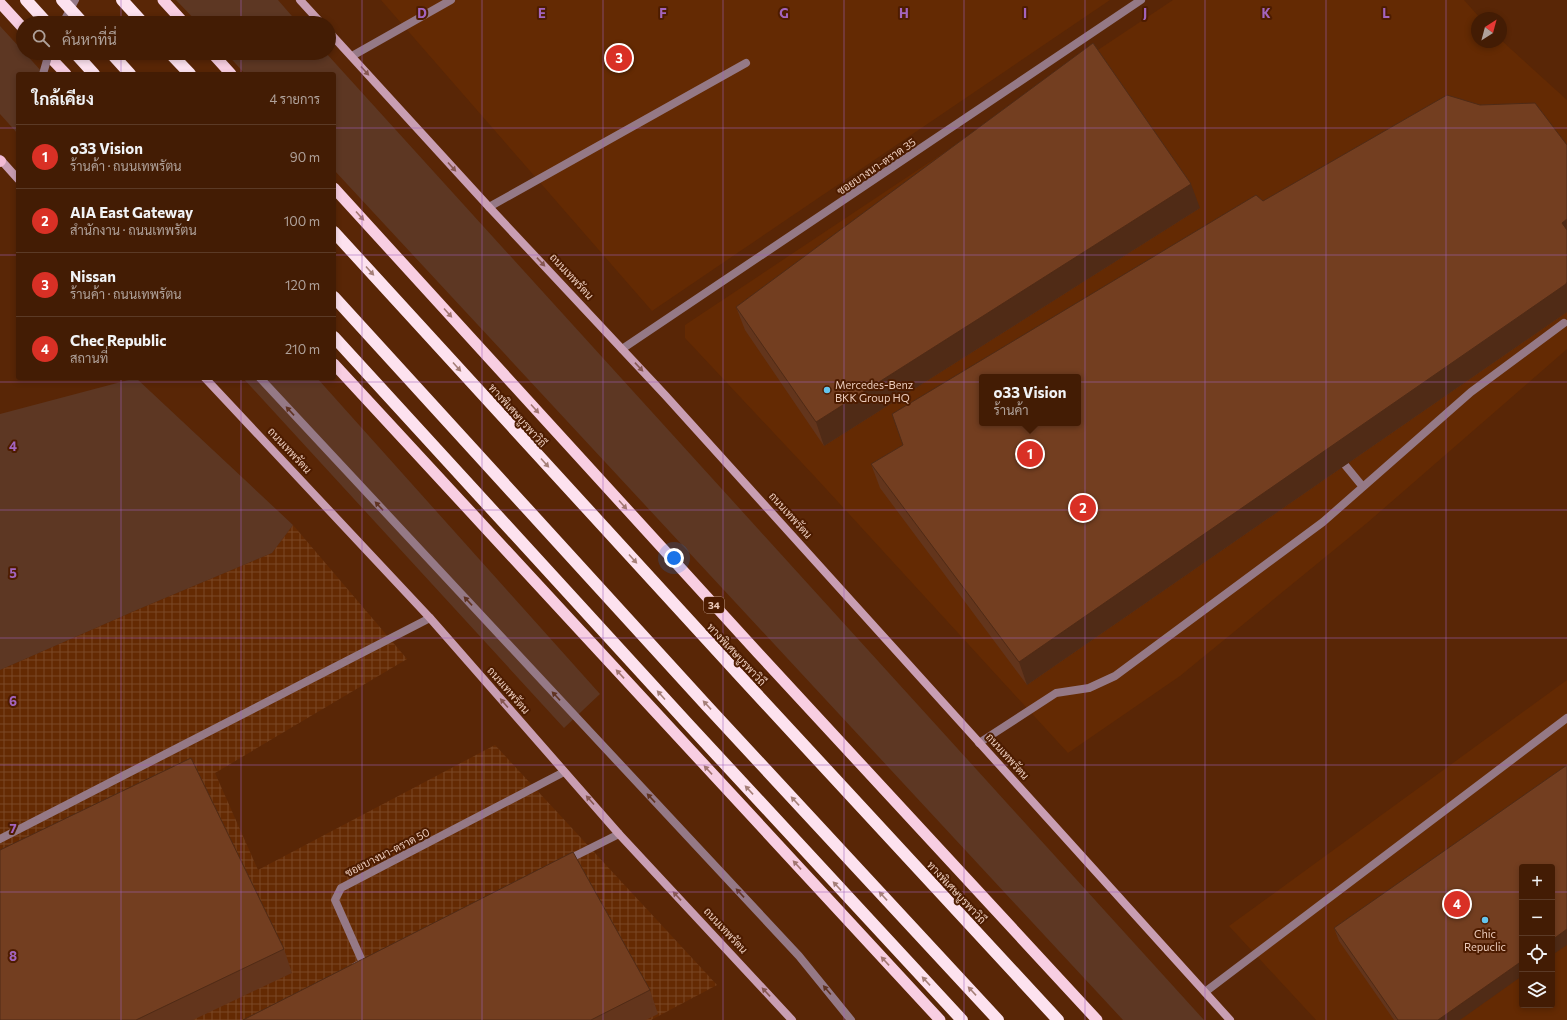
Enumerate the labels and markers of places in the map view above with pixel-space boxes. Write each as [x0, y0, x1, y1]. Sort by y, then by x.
pin: 3 [606, 43, 632, 73]
place label: Mercedes-Benz BKK Group HQ [835, 378, 914, 404]
marker: Mercedes-Benz BKK Group HQ [822, 385, 832, 395]
pin: 1 [1017, 439, 1043, 469]
pin: 2 [1070, 493, 1096, 523]
pin: 4 [1444, 889, 1470, 919]
marker: Chic Repuclic [1480, 915, 1490, 925]
place label: Chic Repuclic [1464, 927, 1506, 953]

